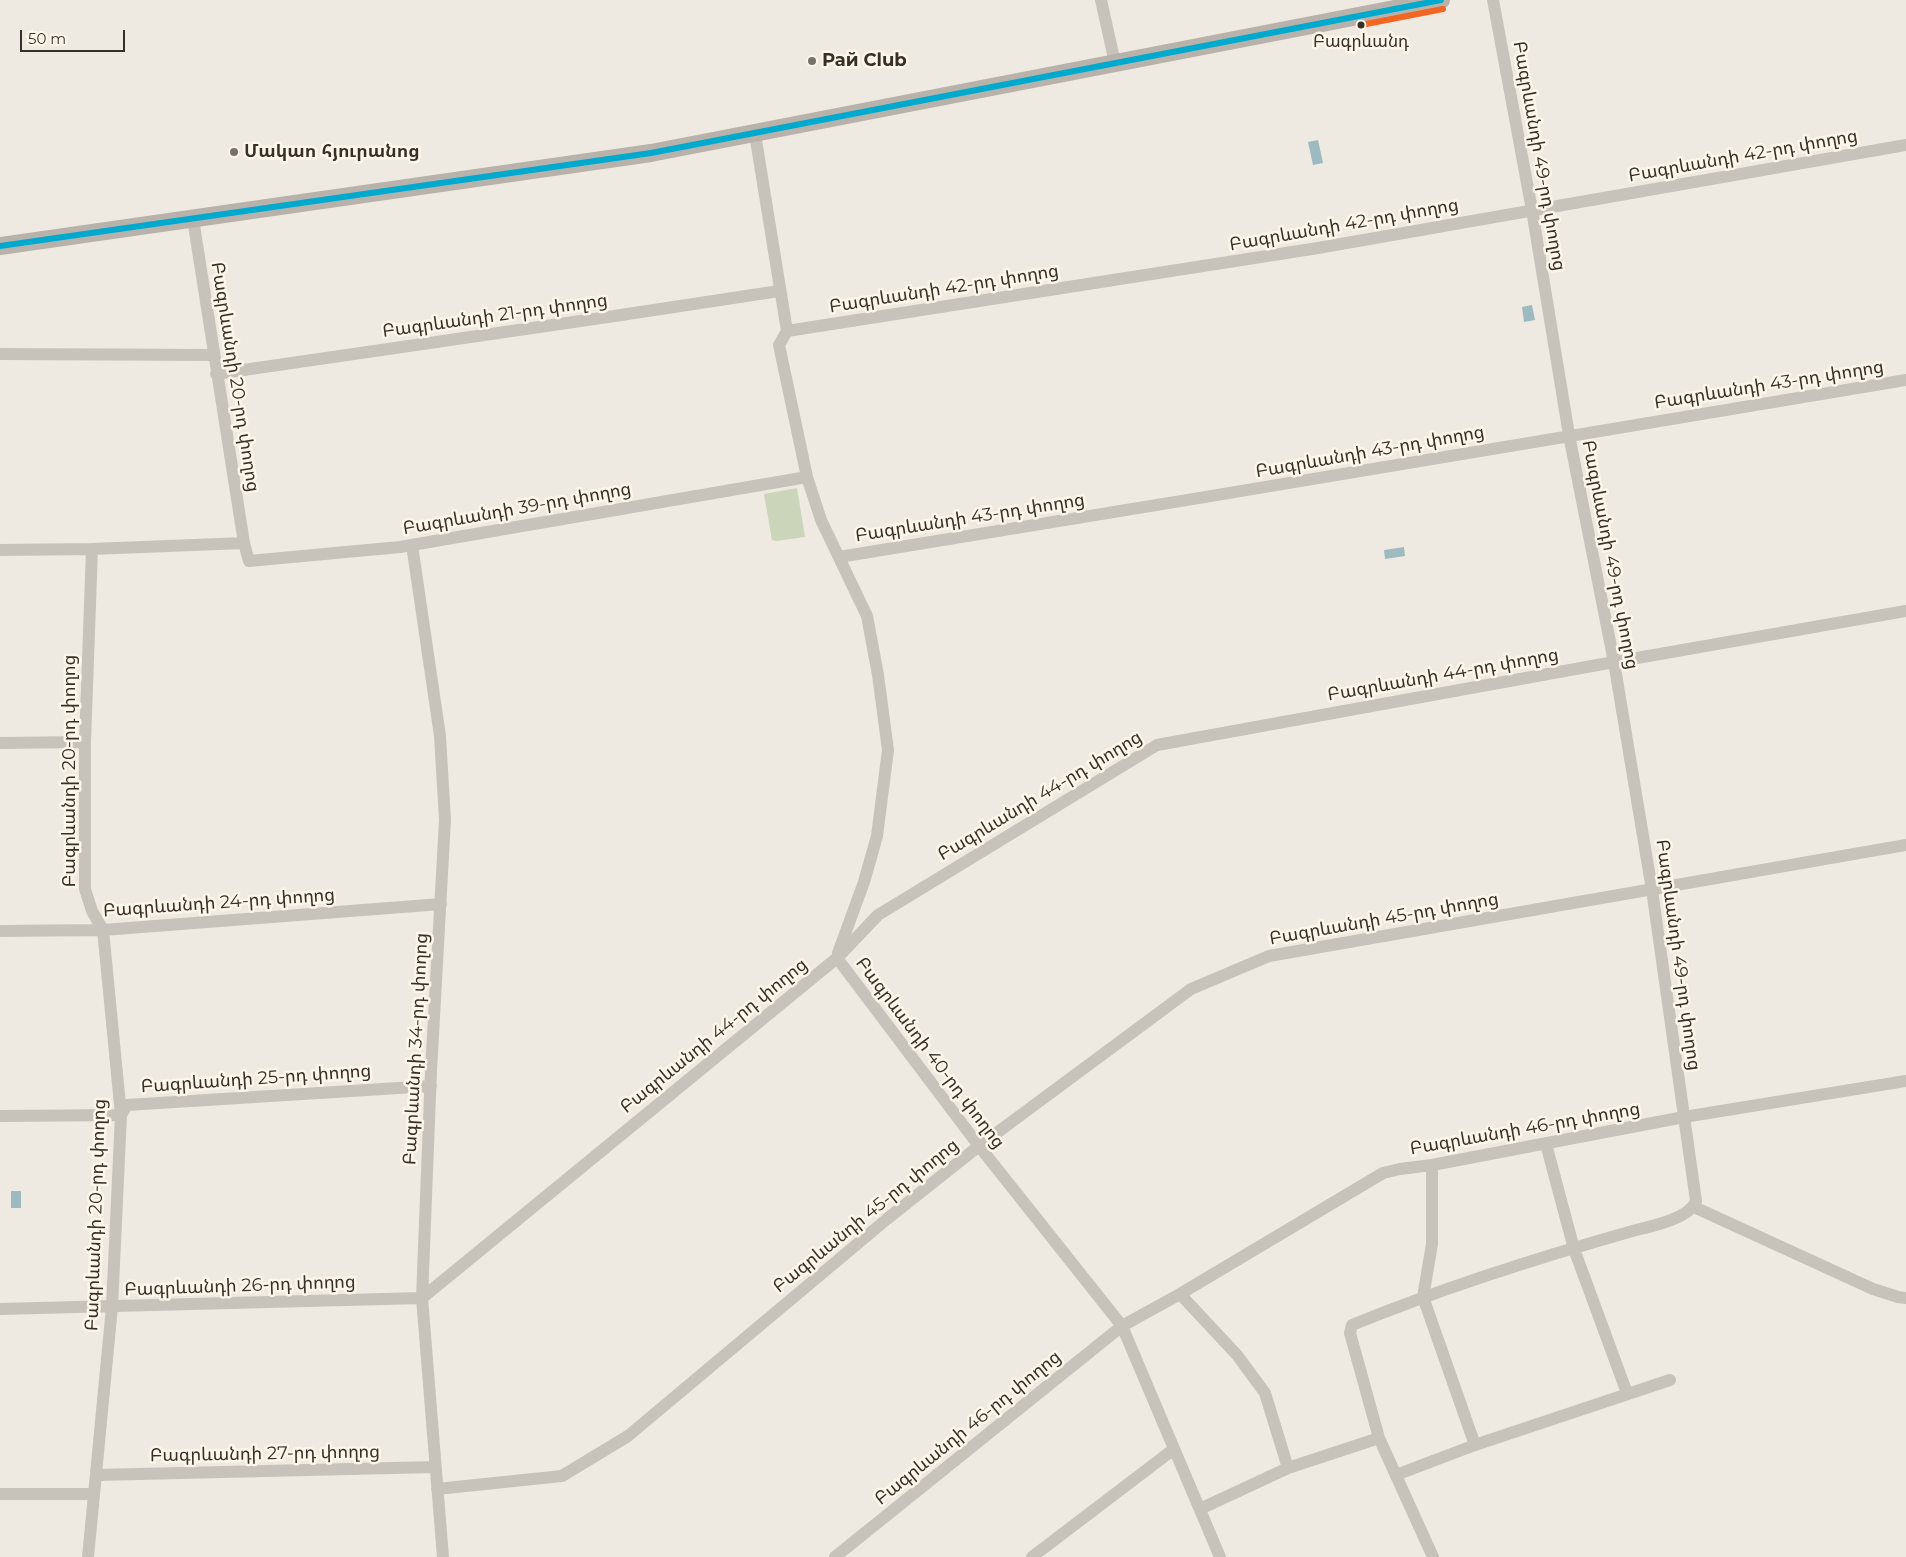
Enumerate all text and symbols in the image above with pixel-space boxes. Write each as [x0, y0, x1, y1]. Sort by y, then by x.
scale bar [22, 20, 128, 52]
marker: Բագրևանդ [1356, 20, 1366, 30]
text: 50 m [28, 29, 66, 48]
place label: Բագրևանդ [1313, 32, 1409, 52]
street label: Բագրևանդի 49-րդ փողոց [1508, 39, 1570, 273]
place label: Рай Club [822, 50, 907, 72]
marker: Рай Club [806, 55, 818, 67]
street label: Բագրևանդի 42-րդ փողոց [1627, 125, 1859, 187]
place label: Մակաո հյուրանոց [244, 141, 420, 163]
marker: Մակաո հյուրանոց [228, 146, 240, 158]
street label: Բագրևանդի 42-րդ փողոց [1228, 194, 1460, 256]
street label: Բագրևանդի 20-րդ փողոց [206, 260, 264, 494]
street label: Բագրևանդի 42-րդ փողոց [828, 260, 1060, 318]
street label: Բագրևանդի 21-րդ փողոց [381, 290, 609, 342]
street label: Բագրևանդի 43-րդ փողոց [1653, 356, 1885, 414]
street label: Բագրևանդի 43-րդ փողոց [1254, 421, 1486, 483]
street label: Բագրևանդի 49-րդ փողոց [1577, 439, 1643, 671]
street label: Բագրևանդի 39-րդ փողոց [401, 478, 633, 540]
street label: Բագրևանդի 43-րդ փողոց [854, 489, 1086, 547]
street label: Բագրևանդի 44-րդ փողոց [1326, 644, 1560, 706]
street label: Բագրևանդի 20-րդ փողոց [59, 655, 81, 887]
street label: Բագրևանդի 44-րդ փողոց [934, 726, 1146, 866]
street label: Բագրևանդի 49-րդ փողոց [1651, 838, 1705, 1072]
street label: Բագրևանդի 24-րդ փողոց [102, 884, 336, 922]
street label: Բագրևանդի 45-րդ փողոց [1268, 888, 1500, 950]
street label: Բագրևանդի 34-րդ փողոց [399, 932, 433, 1166]
street label: Բագրևանդի 40-րդ փողոց [851, 953, 1009, 1153]
street label: Բագրևանդի 44-րդ փողոց [616, 954, 812, 1118]
street label: Բագրևանդի 25-րդ փողոց [140, 1060, 372, 1098]
street label: Բագրևանդի 20-րդ փողոց [81, 1098, 111, 1332]
street label: Բագրևանդի 46-րդ փողոց [1408, 1098, 1642, 1160]
street label: Բագրևանդի 45-րդ փողոց [769, 1135, 963, 1297]
street label: Բագրևանդի 26-րդ փողոց [124, 1271, 356, 1301]
street label: Բագրևանդի 46-րդ փողոց [871, 1346, 1065, 1510]
street label: Բագրևանդի 27-րդ փողոց [150, 1441, 380, 1467]

